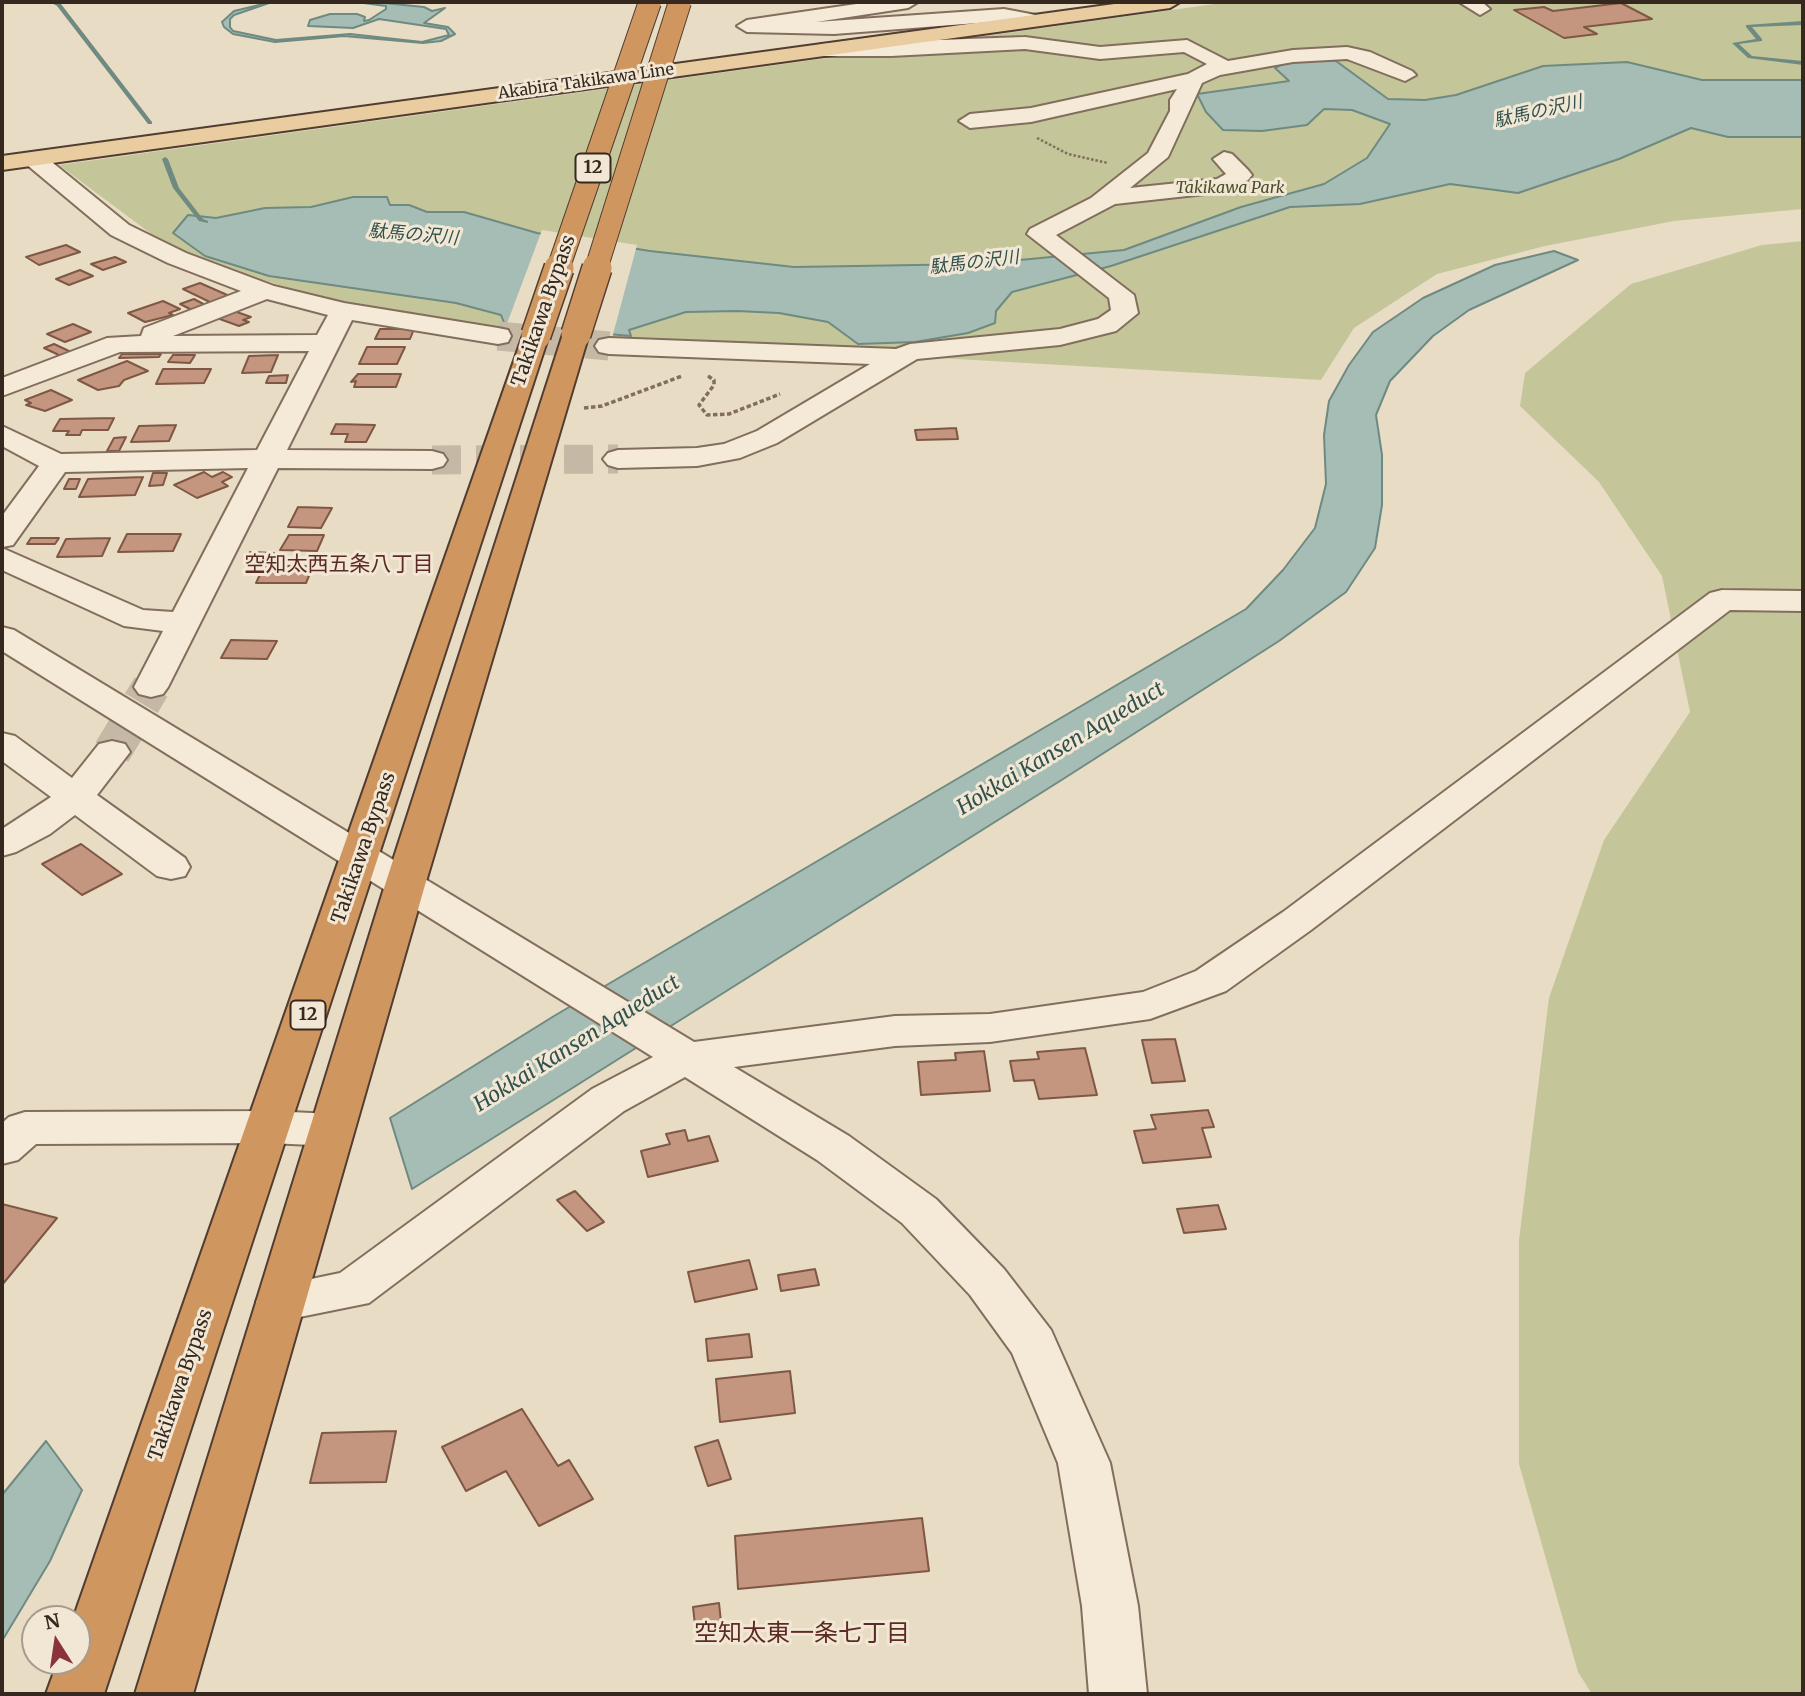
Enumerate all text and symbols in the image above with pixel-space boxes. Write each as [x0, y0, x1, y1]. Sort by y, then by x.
street label: Akabira Takikawa Line [497, 60, 675, 104]
water label: 駄馬の沢川 [1492, 91, 1584, 133]
road number: 12 [576, 154, 610, 182]
park label: Takikawa Park [1175, 178, 1285, 198]
water label: 駄馬の沢川 [367, 220, 459, 250]
street label: Takikawa Bypass [507, 232, 581, 390]
water label: 駄馬の沢川 [928, 247, 1020, 279]
district label: 空知太西五条八丁目 [245, 552, 433, 578]
water label: Hokkai Kansen Aqueduct [953, 677, 1169, 821]
street label: Takikawa Bypass [327, 769, 401, 927]
water label: Hokkai Kansen Aqueduct [470, 970, 684, 1118]
road number: 12 [290, 1000, 326, 1030]
street label: Takikawa Bypass [144, 1306, 218, 1464]
north arrow [21, 1605, 91, 1675]
text: N [42, 1608, 62, 1635]
district label: 空知太東一条七丁目 [694, 1620, 910, 1648]

